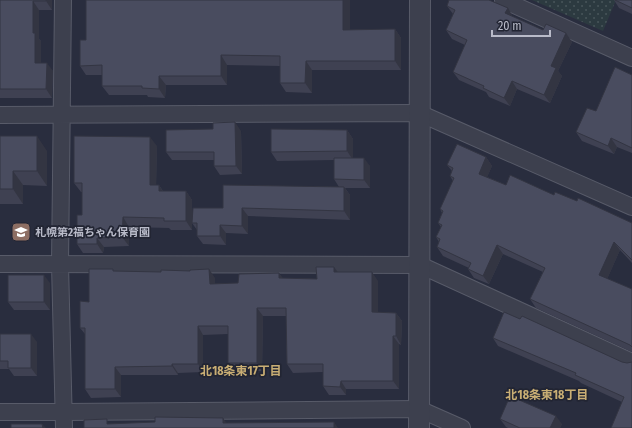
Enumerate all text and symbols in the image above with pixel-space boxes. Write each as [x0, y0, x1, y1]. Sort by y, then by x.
scale bar [492, 12, 550, 38]
text: 20 m [498, 19, 522, 33]
school or university icon: 札幌第2福ちゃん保育園 [10, 221, 32, 243]
place label: 札幌第2福ちゃん保育園 [35, 226, 150, 239]
district label: 北18条東17丁目 [200, 364, 282, 378]
district label: 北18条東18丁目 [506, 388, 588, 402]

